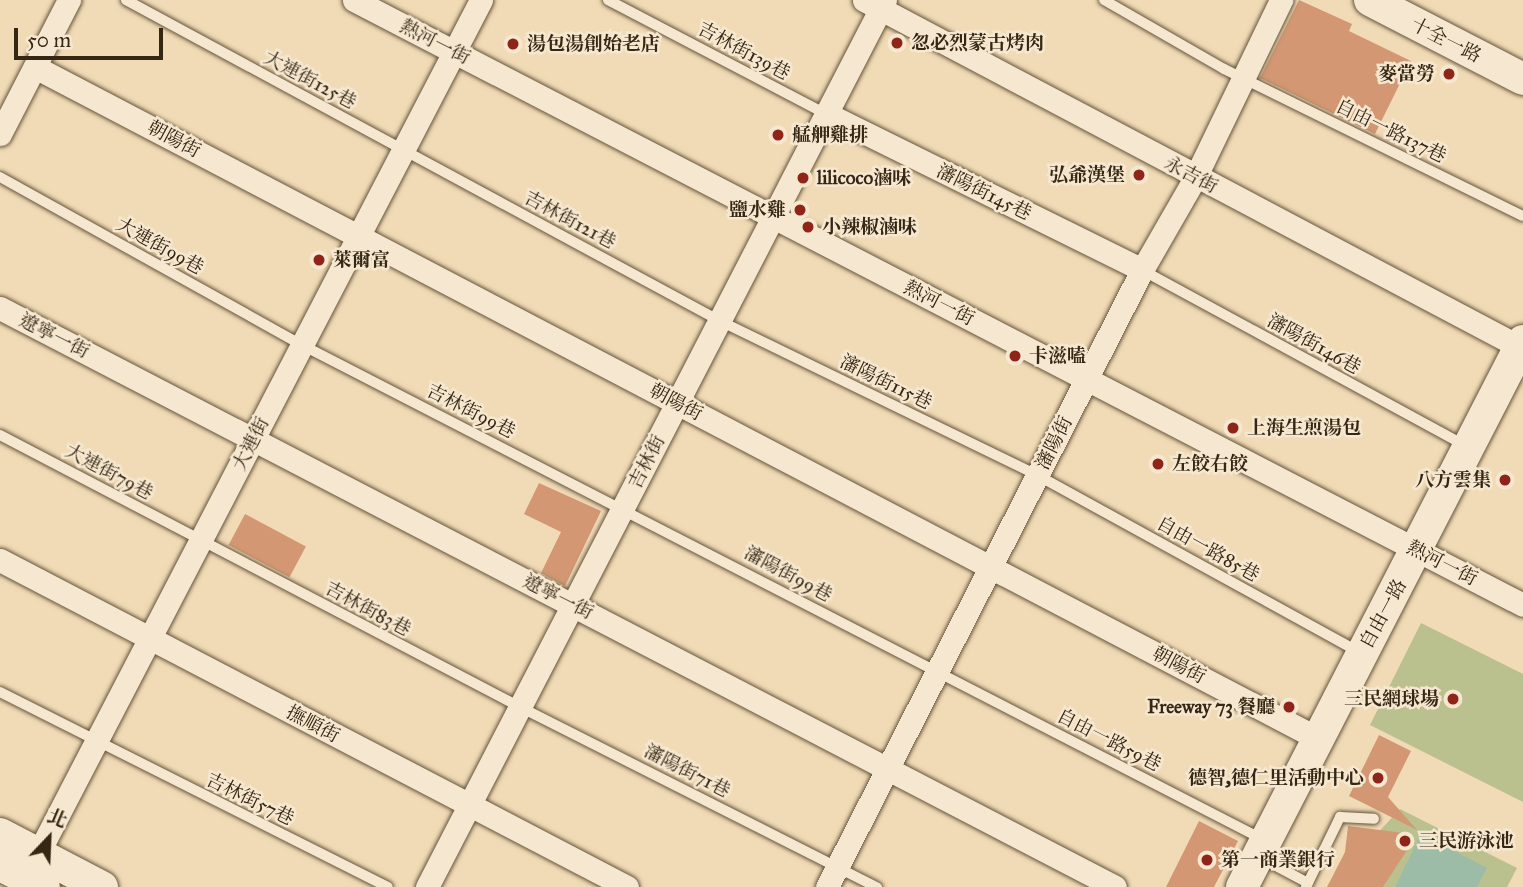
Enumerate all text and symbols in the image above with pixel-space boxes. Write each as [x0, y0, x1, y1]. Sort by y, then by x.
street label: 十全一路 [1407, 13, 1485, 67]
scale bar [18, 14, 166, 58]
street label: 熱河一街 [396, 15, 474, 69]
street label: 吉林街139巷 [694, 17, 794, 85]
text: 50 m [27, 27, 71, 53]
place label: 忽必烈蒙古烤肉 [911, 32, 1044, 54]
place label: 湯包湯創始老店 [527, 33, 660, 55]
marker: 忽必烈蒙古烤肉 [889, 35, 905, 51]
marker: 湯包湯創始老店 [505, 36, 521, 52]
street label: 大連街125巷 [260, 46, 360, 114]
place label: 麥當勞 [1378, 63, 1435, 85]
marker: 麥當勞 [1441, 66, 1457, 82]
street label: 自由一路137巷 [1332, 94, 1450, 168]
street label: 朝陽街 [143, 116, 205, 162]
place label: 艋舺雞排 [792, 124, 868, 146]
marker: 艋舺雞排 [770, 127, 786, 143]
street label: 永吉街 [1160, 152, 1222, 198]
street label: 瀋陽街145巷 [933, 159, 1035, 225]
place label: 弘爺漢堡 [1049, 164, 1125, 186]
place label: lilicoco滷味 [817, 167, 911, 189]
marker: 弘爺漢堡 [1131, 167, 1147, 183]
marker: lilicoco滷味 [795, 170, 811, 186]
street label: 吉林街121巷 [520, 186, 620, 254]
place label: 鹽水雞 [729, 199, 786, 221]
marker: 鹽水雞 [792, 202, 808, 218]
street label: 大連街99巷 [112, 213, 208, 279]
place label: 小辣椒滷味 [822, 216, 917, 238]
marker: 小辣椒滷味 [800, 219, 816, 235]
place label: 萊爾富 [333, 249, 390, 271]
marker: 萊爾富 [311, 252, 327, 268]
street label: 熱河一街 [900, 276, 978, 330]
street label: 遼寧一街 [15, 309, 93, 363]
street label: 瀋陽街146巷 [1263, 309, 1365, 379]
place label: 卡滋嗑 [1029, 345, 1086, 367]
marker: 卡滋嗑 [1007, 348, 1023, 364]
street label: 瀋陽街115巷 [836, 350, 936, 414]
street label: 吉林街99巷 [423, 379, 519, 443]
street label: 朝陽街 [645, 379, 707, 425]
street label: 瀋陽街 [1031, 412, 1077, 474]
street label: 大連街 [228, 413, 274, 475]
place label: 上海生煎湯包 [1247, 417, 1361, 439]
marker: 上海生煎湯包 [1225, 420, 1241, 436]
street label: 吉林街 [624, 431, 670, 493]
street label: 大連街79巷 [61, 439, 157, 505]
place label: 左餃右餃 [1172, 453, 1248, 475]
marker: 左餃右餃 [1150, 456, 1166, 472]
place label: 八方雲集 [1415, 469, 1491, 491]
marker: 八方雲集 [1497, 472, 1513, 488]
street label: 自由一路85巷 [1153, 511, 1263, 587]
street label: 熱河一街 [1403, 536, 1481, 590]
street label: 瀋陽街99巷 [740, 541, 836, 607]
street label: 遼寧一街 [519, 570, 597, 624]
street label: 自由一路 [1355, 575, 1411, 653]
street label: 吉林街83巷 [321, 577, 415, 641]
street label: 朝陽街 [1148, 642, 1210, 688]
place label: 三民網球場 [1344, 688, 1439, 710]
marker: 三民網球場 [1445, 691, 1461, 707]
place label: Freeway 73 餐廳 [1147, 696, 1275, 718]
marker: Freeway 73 餐廳 [1281, 699, 1297, 715]
street label: 撫順街 [282, 701, 344, 747]
street label: 自由一路59巷 [1053, 704, 1165, 776]
street label: 瀋陽街71巷 [640, 740, 734, 802]
place label: 德智,德仁里活動中心 [1188, 767, 1364, 789]
street label: 吉林街57巷 [202, 768, 298, 830]
marker: 德智,德仁里活動中心 [1370, 770, 1386, 786]
north arrow [14, 803, 84, 873]
text: 北 [44, 804, 71, 833]
place label: 三民游泳池 [1419, 830, 1514, 852]
marker: 三民游泳池 [1397, 833, 1413, 849]
place label: 第一商業銀行 [1221, 849, 1335, 871]
marker: 第一商業銀行 [1199, 852, 1215, 868]

